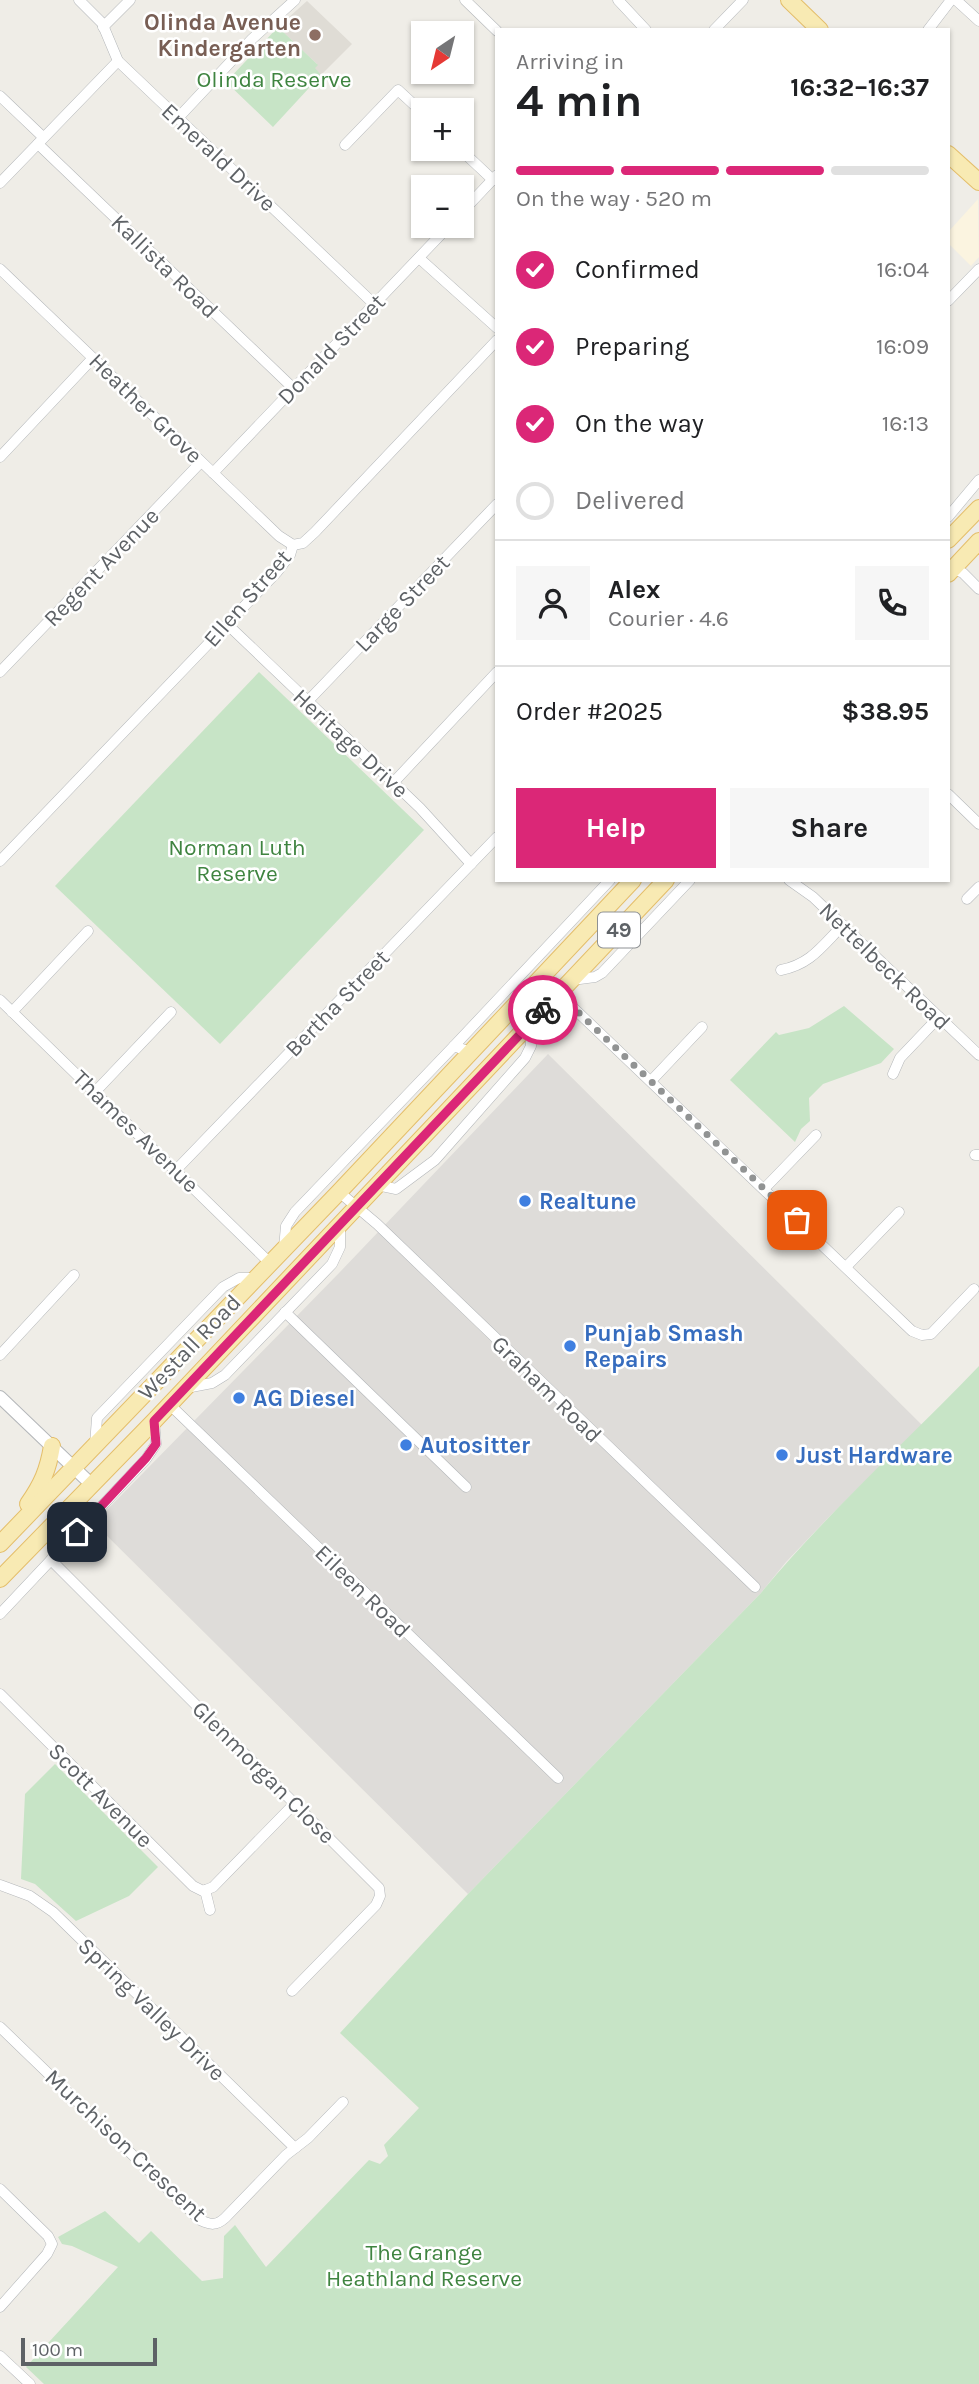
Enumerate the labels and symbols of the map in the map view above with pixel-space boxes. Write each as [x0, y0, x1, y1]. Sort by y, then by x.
place label: Olinda Avenue Kindergarten [144, 9, 301, 62]
north arrow [411, 21, 474, 84]
marker: Olinda Avenue Kindergarten [307, 27, 323, 43]
park label: Olinda Reserve [196, 66, 352, 93]
street label: Emerald Drive [156, 98, 281, 217]
street label: Kallista Road [106, 209, 224, 324]
street label: Donald Street [272, 288, 391, 410]
street label: Heather Grove [83, 348, 208, 469]
street label: Regent Avenue [38, 502, 165, 632]
street label: Ellen Street [198, 544, 297, 653]
street label: Large Street [349, 549, 456, 658]
street label: Heritage Drive [287, 683, 414, 804]
park label: Norman Luth Reserve [168, 834, 306, 887]
street label: Nettelbeck Road [813, 897, 956, 1036]
road number: 49 [598, 912, 640, 948]
street label: Bertha Street [280, 944, 395, 1062]
courier [508, 975, 578, 1045]
street label: Thames Avenue [67, 1064, 204, 1198]
place label: Realtune [539, 1188, 636, 1215]
pin [767, 1190, 827, 1250]
marker: Realtune [517, 1193, 533, 1209]
street label: Westall Road [132, 1289, 246, 1406]
place label: Punjab Smash Repairs [584, 1320, 744, 1373]
street label: Graham Road [486, 1330, 607, 1448]
marker: Punjab Smash Repairs [562, 1338, 578, 1354]
place label: AG Diesel [253, 1385, 356, 1412]
marker: AG Diesel [231, 1390, 247, 1406]
place label: Autositter [420, 1432, 530, 1459]
marker: Autositter [398, 1437, 414, 1453]
place label: Just Hardware [796, 1442, 953, 1469]
marker: Just Hardware [774, 1447, 790, 1463]
pin [47, 1502, 107, 1562]
street label: Eileen Road [309, 1539, 416, 1643]
street label: Glenmorgan Close [187, 1695, 341, 1849]
street label: Scott Avenue [43, 1737, 159, 1853]
street label: Spring Valley Drive [72, 1932, 231, 2087]
street label: Murchison Crescent [39, 2064, 212, 2227]
park label: The Grange Heathland Reserve [326, 2239, 522, 2292]
scale bar [21, 2335, 158, 2367]

